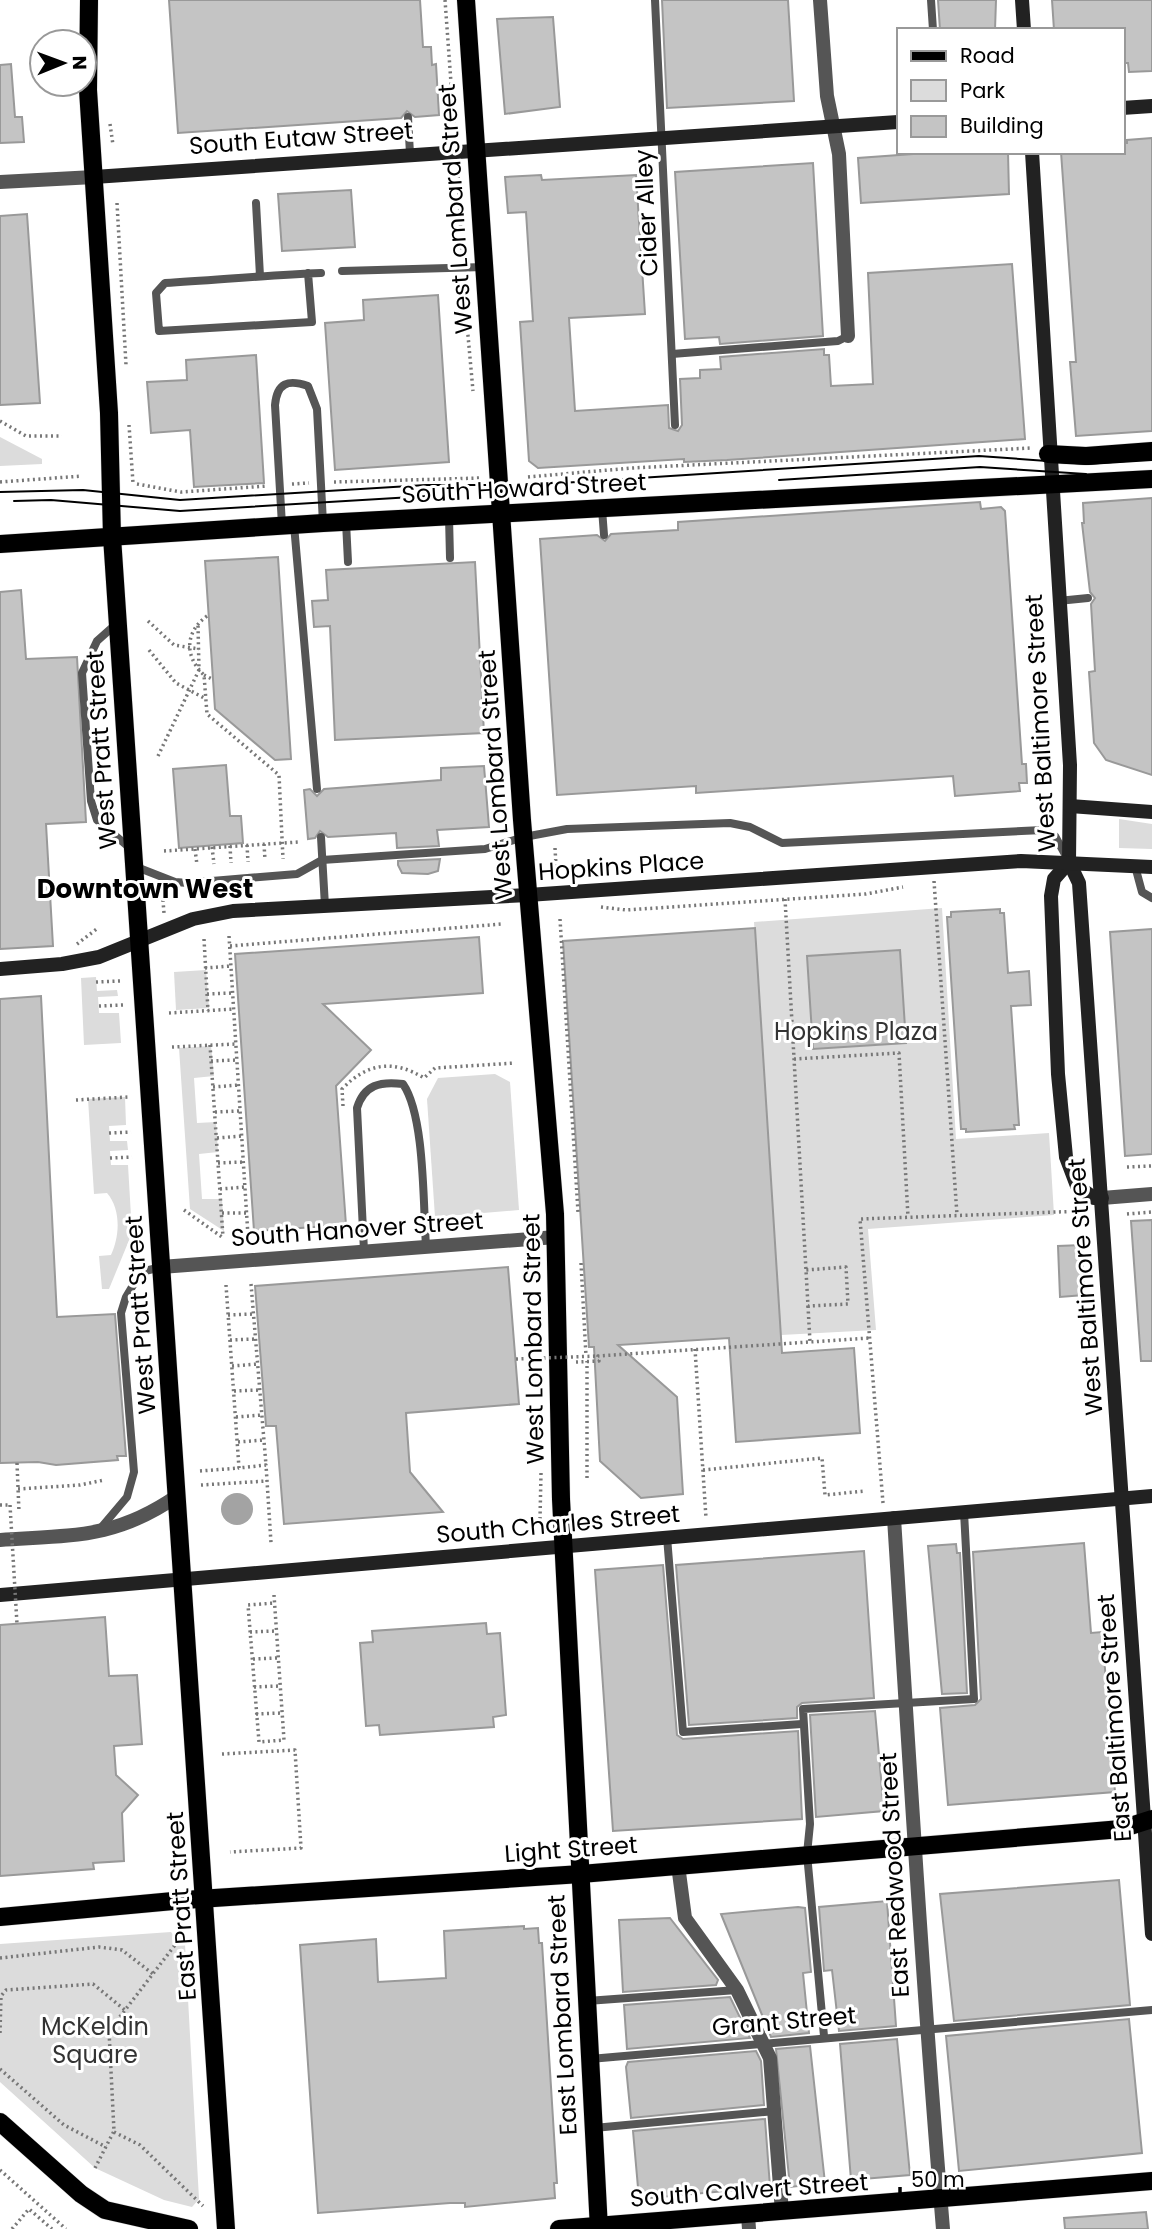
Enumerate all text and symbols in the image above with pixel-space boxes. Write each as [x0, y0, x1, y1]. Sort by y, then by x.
north arrow [28, 28, 98, 98]
legend [897, 28, 1124, 154]
text: Road [960, 41, 1015, 70]
text: N [66, 55, 93, 70]
text: Park [960, 76, 1005, 105]
street label: West Lombard Street [430, 83, 480, 335]
text: Building [960, 111, 1044, 140]
street label: South Eutaw Street [188, 114, 414, 162]
street label: Cider Alley [626, 148, 666, 277]
street label: South Howard Street [401, 465, 647, 511]
street label: West Baltimore Street [1017, 593, 1063, 853]
street label: West Pratt Street [78, 649, 124, 851]
street label: West Lombard Street [470, 649, 520, 901]
street label: Hopkins Place [537, 844, 705, 888]
district label: Downtown West [37, 871, 253, 907]
park label: Hopkins Plaza [774, 1015, 938, 1048]
street label: West Baltimore Street [1060, 1157, 1110, 1417]
street label: South Hanover Street [230, 1204, 484, 1254]
street label: West Lombard Street [514, 1213, 552, 1465]
street label: West Pratt Street [117, 1214, 163, 1416]
street label: South Charles Street [435, 1497, 681, 1551]
street label: East Baltimore Street [1089, 1593, 1139, 1843]
street label: East Redwood Street [871, 1752, 917, 1998]
street label: East Pratt Street [158, 1810, 204, 2002]
street label: Light Street [503, 1828, 639, 1870]
street label: East Lombard Street [539, 1894, 585, 2136]
street label: Grant Street [711, 1998, 857, 2044]
park label: McKeldin Square [41, 2010, 149, 2071]
scale bar [900, 2156, 1040, 2200]
street label: South Calvert Street [629, 2165, 869, 2215]
text: 50 m [911, 2165, 965, 2194]

